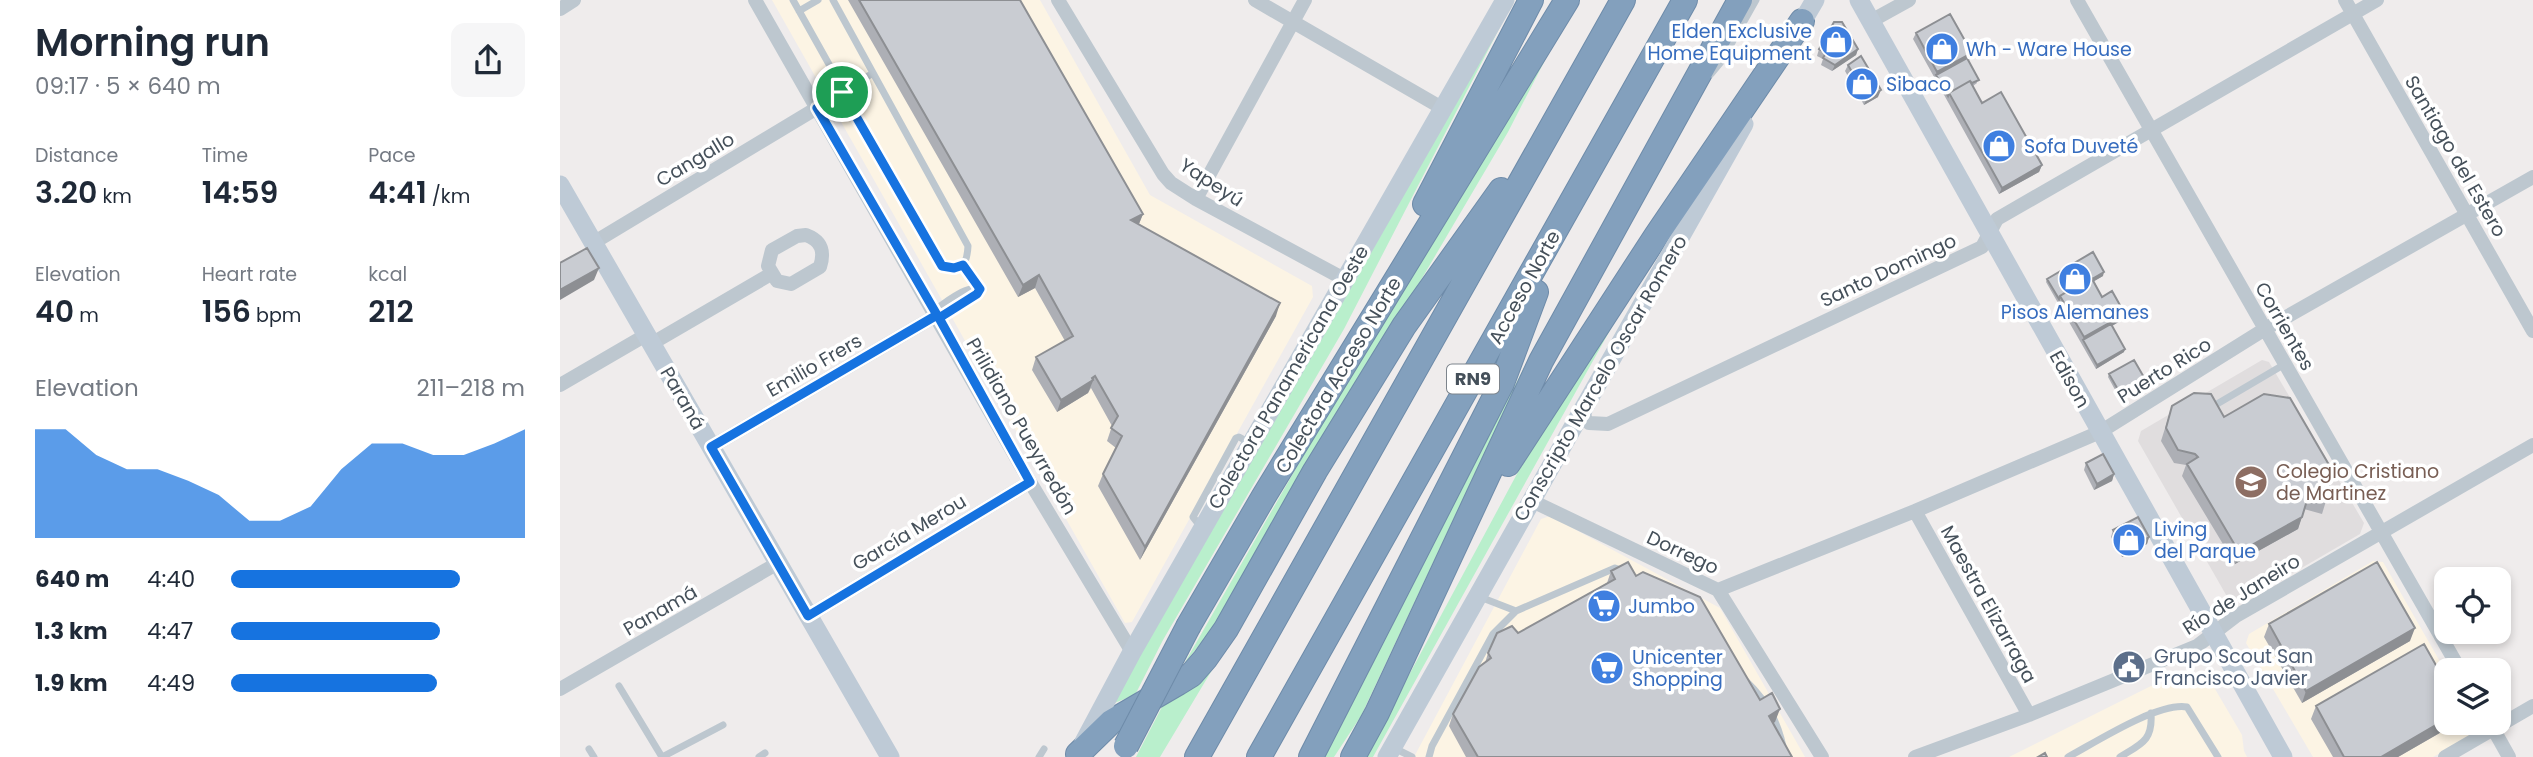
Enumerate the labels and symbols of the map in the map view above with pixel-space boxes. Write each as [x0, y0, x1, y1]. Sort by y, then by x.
place label: Elden Exclusive Home Equipment [1648, 18, 1812, 67]
shop icon: Elden Exclusive Home Equipment [1817, 23, 1855, 61]
shop icon: Wh - Ware House [1923, 30, 1961, 68]
place label: Wh - Ware House [1966, 36, 2132, 63]
pin [812, 62, 872, 122]
shop icon: Sibaco [1843, 65, 1881, 103]
street label: Santiago del Estero [2398, 70, 2513, 242]
place label: Sibaco [1886, 71, 1951, 98]
street label: Cangallo [651, 125, 739, 193]
shop icon: Sofa Duveté [1980, 127, 2018, 165]
place label: Sofa Duveté [2024, 133, 2138, 160]
street label: Yapeyú [1174, 152, 1249, 213]
street label: Acceso Norte [1482, 226, 1567, 349]
street label: Santo Domingo [1816, 227, 1961, 314]
street label: Conscripto Marcelo Oscar Romero [1507, 230, 1694, 526]
street label: Colectora Panamericana Oeste [1202, 240, 1375, 514]
shop icon: Pisos Alemanes [2056, 260, 2094, 298]
street label: Colectora Acceso Norte [1269, 272, 1408, 479]
street label: Corrientes [2248, 277, 2321, 376]
place label: Pisos Alemanes [2001, 299, 2149, 326]
street label: Emilio Frers [762, 327, 867, 404]
street label: Puerto Rico [2112, 331, 2216, 410]
street label: Prilidiano Pueyrredón [960, 333, 1083, 520]
street label: Edison [2043, 346, 2096, 413]
street label: Paraná [654, 362, 711, 435]
road number: RN9 [1447, 365, 1499, 394]
place label: Colegio Cristiano de Martinez [2276, 458, 2439, 507]
school or university icon: Colegio Cristiano de Martinez [2232, 463, 2270, 501]
street label: García Merou [847, 488, 971, 577]
place label: Living del Parque [2154, 516, 2256, 565]
street label: Maestra Elizarraga [1934, 521, 2043, 688]
shop icon: Living del Parque [2110, 521, 2148, 559]
street label: Dorrego [1642, 524, 1723, 581]
street label: Río de Janeiro [2177, 547, 2305, 641]
street label: Panamá [618, 578, 702, 642]
supermarket icon: Jumbo [1585, 587, 1623, 625]
place label: Jumbo [1628, 593, 1695, 620]
place label: Grupo Scout San Francisco Javier [2154, 643, 2313, 692]
place label: Unicenter Shopping [1632, 644, 1723, 693]
public building icon: Grupo Scout San Francisco Javier [2110, 648, 2148, 686]
supermarket icon: Unicenter Shopping [1588, 649, 1626, 687]

